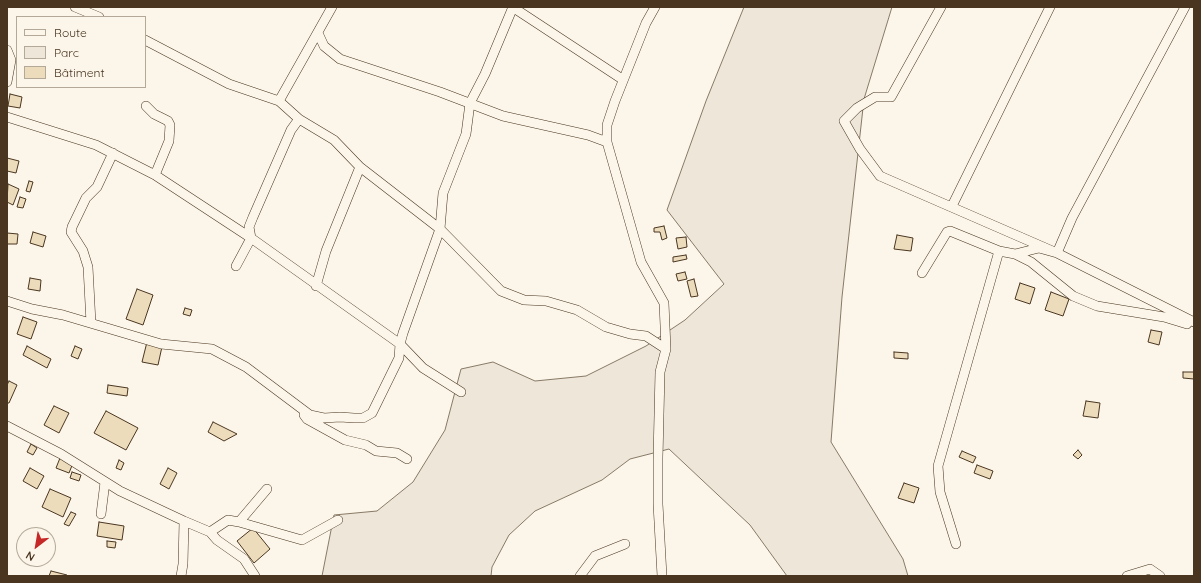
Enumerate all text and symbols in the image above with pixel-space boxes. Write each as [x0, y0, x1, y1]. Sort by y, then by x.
legend [16, 16, 146, 88]
text: Route [54, 25, 87, 40]
text: Parc [54, 45, 79, 60]
text: Bâtiment [54, 65, 104, 80]
north arrow [16, 527, 56, 567]
text: N [23, 548, 37, 565]

